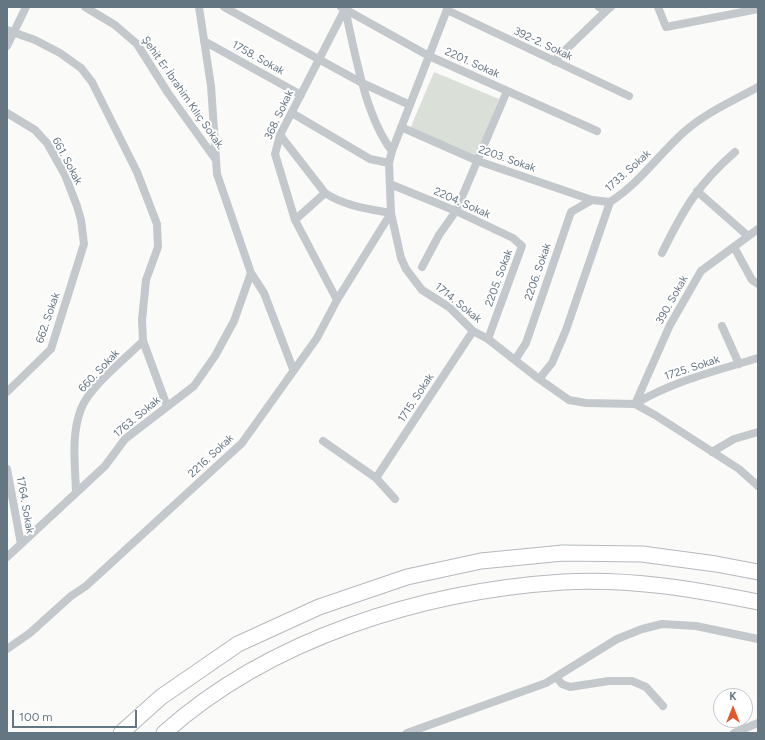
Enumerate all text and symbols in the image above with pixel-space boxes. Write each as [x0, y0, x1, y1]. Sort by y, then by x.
street label: 392-2. Sokak [511, 25, 575, 63]
street label: Şehit Er İbrahim Kılıç Sokak. [139, 34, 227, 152]
street label: 1758. Sokak [230, 38, 286, 78]
street label: 2201. Sokak [443, 45, 501, 81]
street label: 368. Sokak [262, 88, 296, 142]
street label: 661. Sokak [49, 135, 85, 187]
street label: 2203. Sokak [477, 143, 537, 175]
street label: 1733. Sokak [603, 147, 653, 195]
street label: 2204. Sokak [432, 185, 492, 221]
street label: 2206. Sokak [522, 242, 554, 302]
street label: 2205. Sokak [483, 248, 515, 308]
street label: 390. Sokak [653, 273, 691, 327]
street label: 1714. Sokak [432, 280, 484, 326]
street label: 662. Sokak [33, 291, 63, 345]
street label: 660. Sokak [76, 347, 122, 395]
street label: 1725. Sokak [663, 353, 721, 383]
street label: 1715. Sokak [395, 371, 437, 425]
street label: 1763. Sokak [111, 394, 163, 440]
street label: 2216. Sokak [186, 432, 236, 480]
street label: 1764. Sokak [13, 475, 37, 535]
north arrow [713, 688, 753, 728]
text: K [729, 690, 737, 703]
scale bar [14, 702, 139, 728]
text: 100 m [19, 710, 53, 724]

